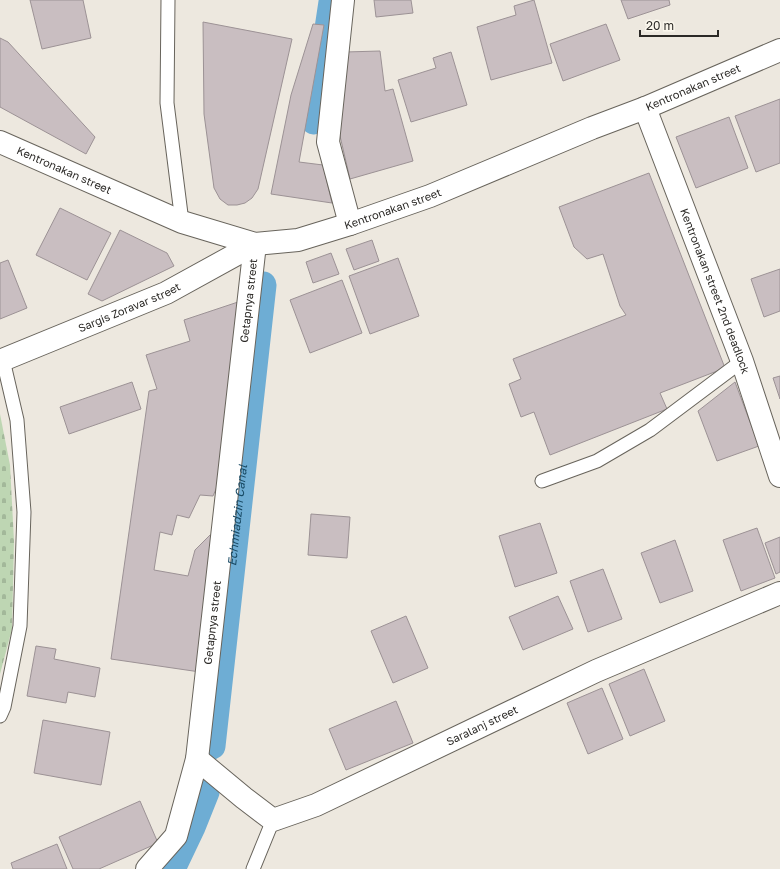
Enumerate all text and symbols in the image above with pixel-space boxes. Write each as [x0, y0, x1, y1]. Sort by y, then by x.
scale bar [640, 12, 718, 38]
text: 20 m [646, 18, 674, 33]
street label: Kentronakan street [643, 61, 742, 113]
street label: Kentronakan street [15, 143, 114, 196]
street label: Kentronakan street [343, 185, 443, 231]
street label: Kentronakan street 2nd deadlock [678, 206, 753, 375]
street label: Getapnya street [237, 258, 259, 343]
street label: Sargis Zoravar street [76, 279, 182, 334]
water label: Echmiadzin Canal [224, 463, 250, 567]
street label: Getapnya street [201, 580, 223, 665]
street label: Saralanj street [444, 703, 520, 748]

